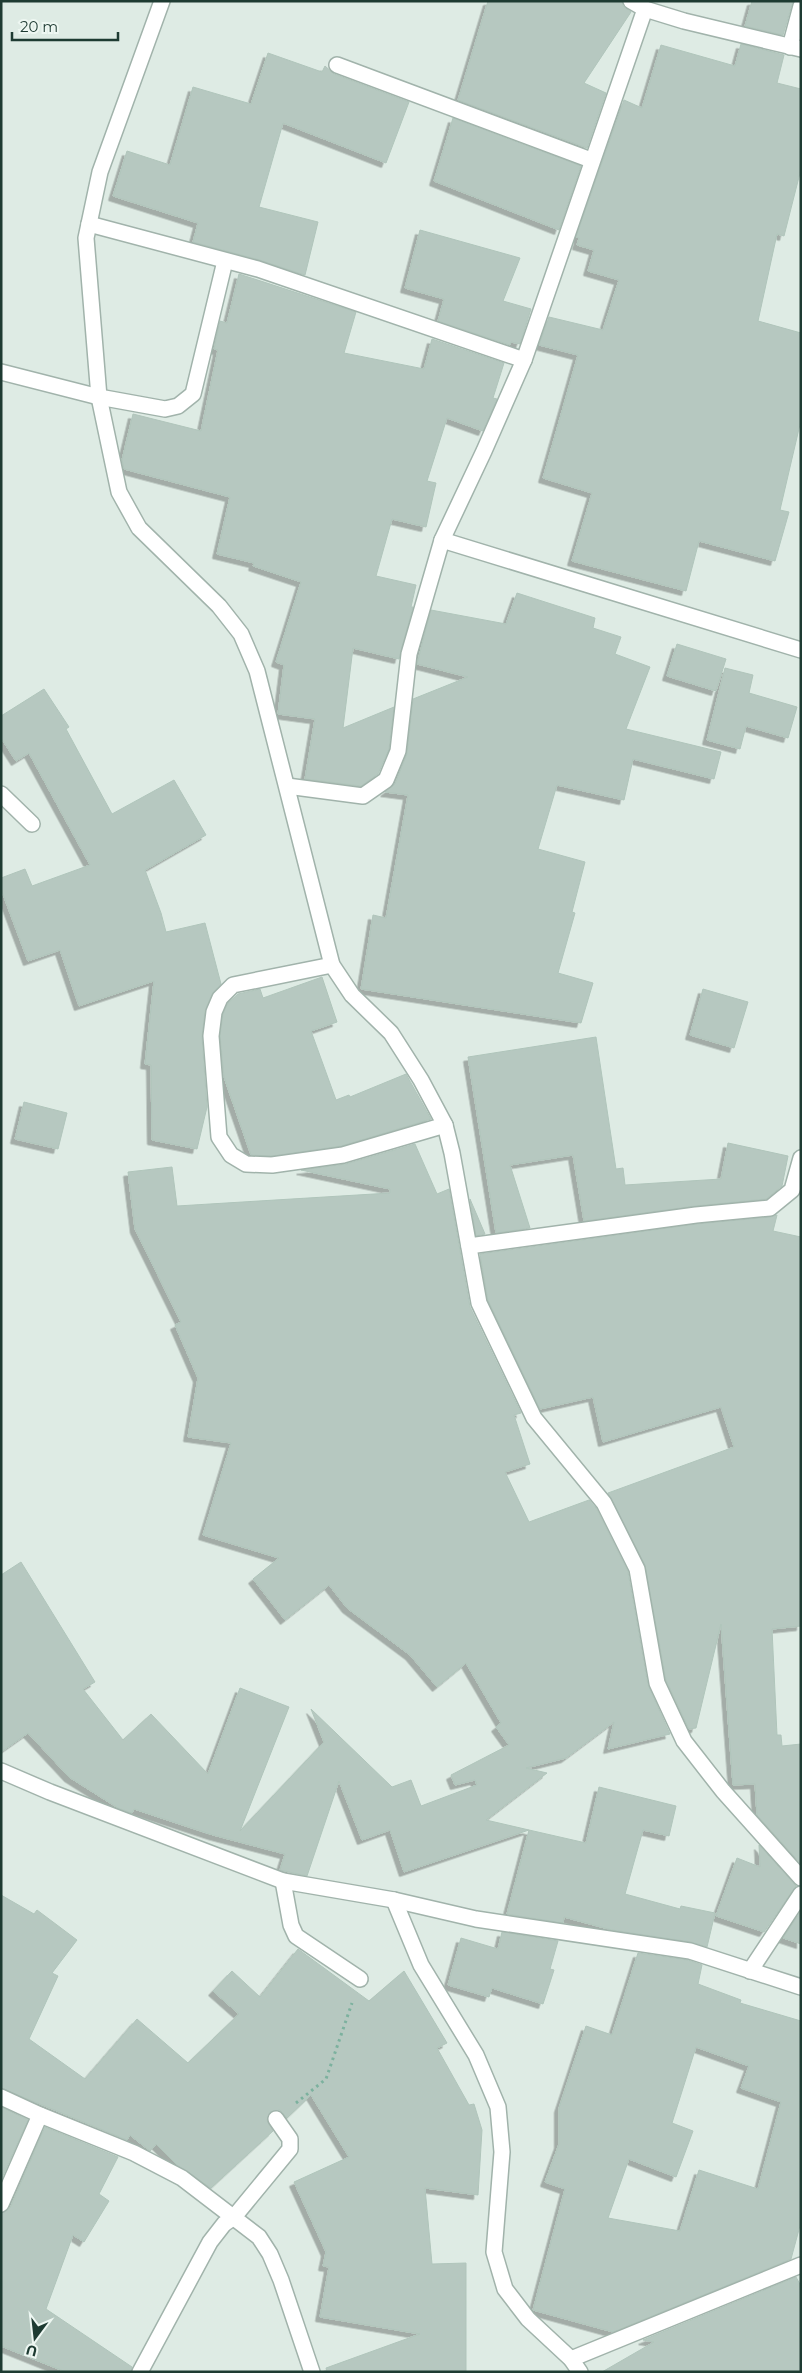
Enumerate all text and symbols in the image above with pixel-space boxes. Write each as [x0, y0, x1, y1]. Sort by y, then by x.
scale bar [12, 10, 119, 42]
text: 20 m [20, 17, 58, 36]
north arrow [10, 2313, 60, 2363]
text: U [24, 2340, 39, 2361]

